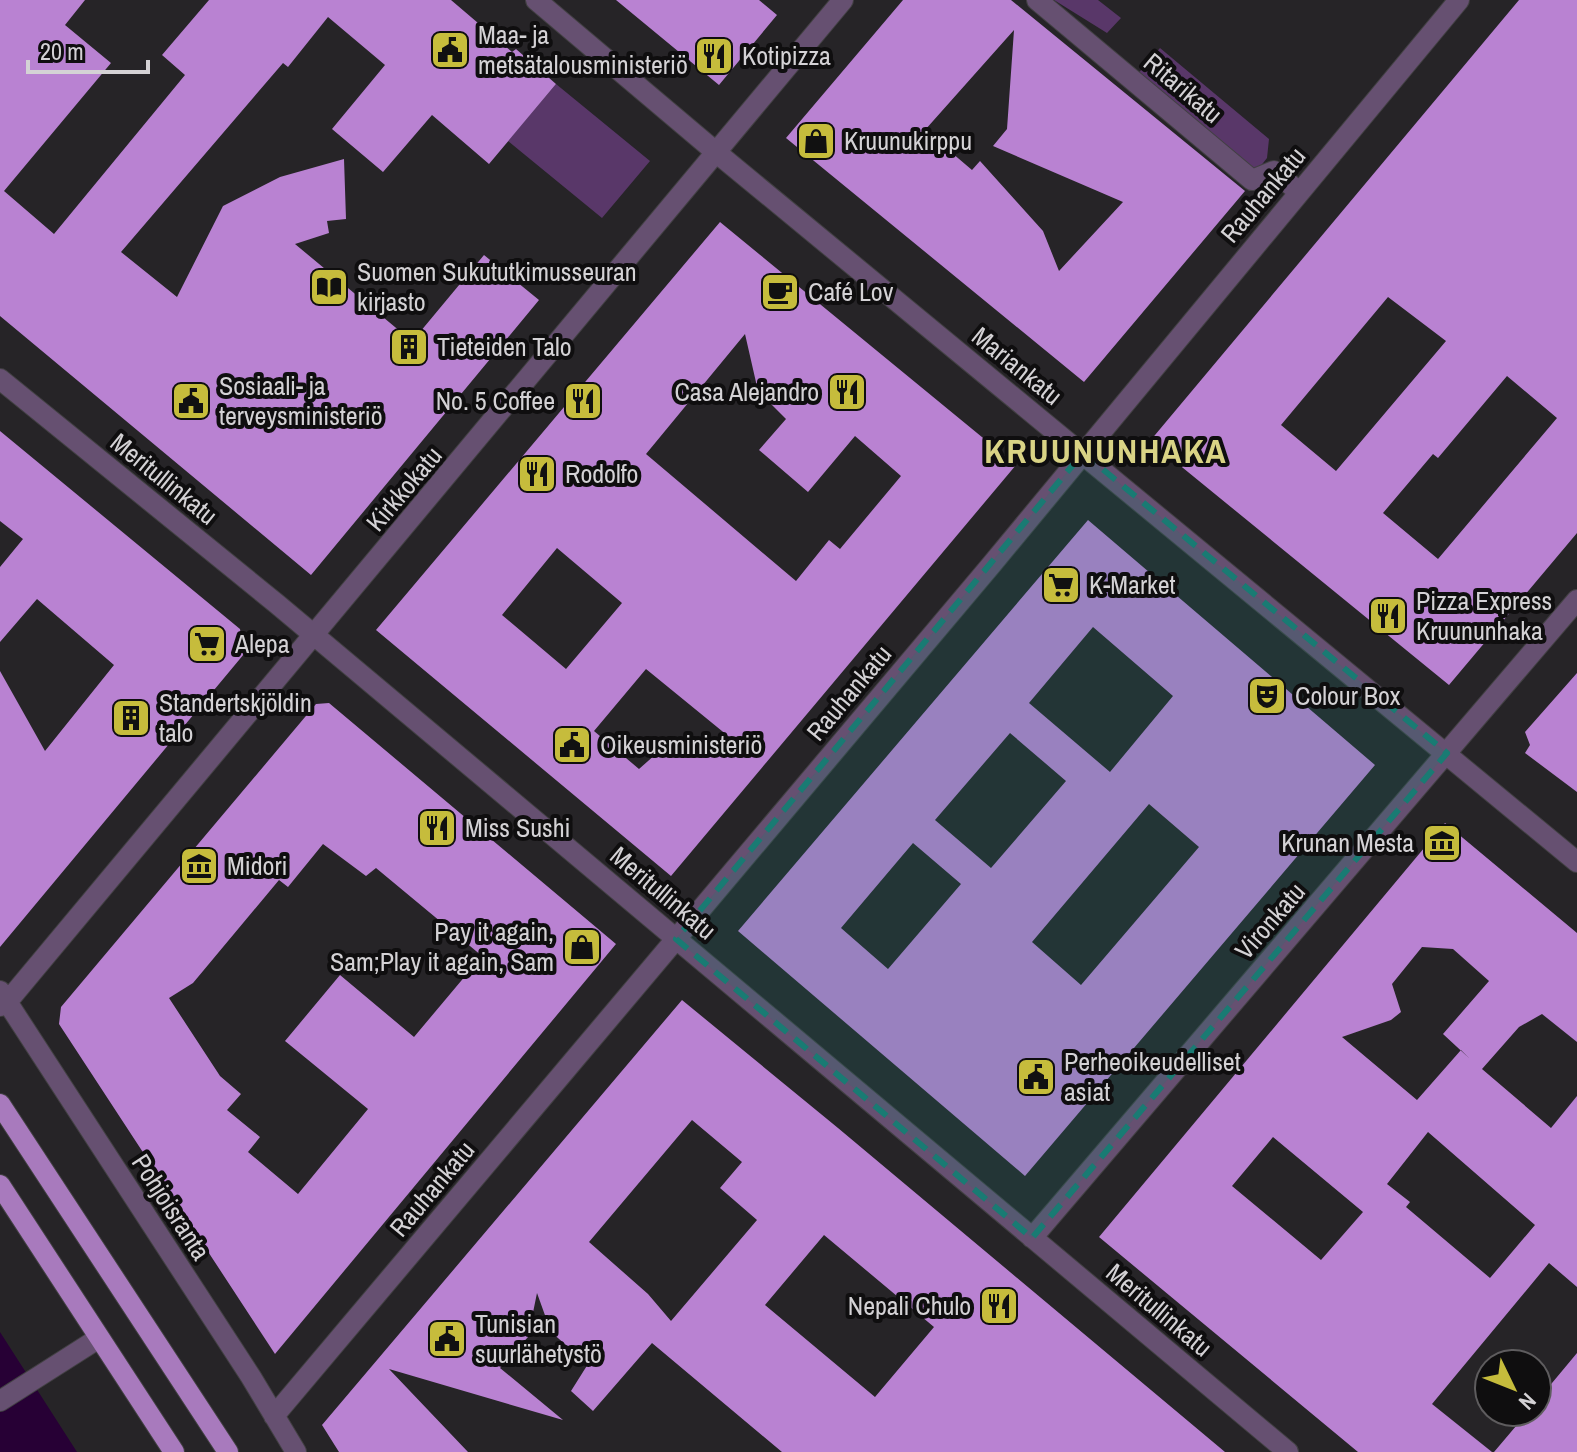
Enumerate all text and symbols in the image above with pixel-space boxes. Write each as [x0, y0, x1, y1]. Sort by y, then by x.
place label: Maa- ja metsätalousministeriö [478, 17, 688, 82]
scale bar [28, 24, 148, 74]
public building icon: Maa- ja metsätalousministeriö [429, 29, 471, 71]
text: 20 m [40, 35, 84, 67]
restaurant icon: Kotipizza [693, 35, 735, 77]
place label: Kotipizza [742, 38, 831, 73]
street label: Ritarikatu [1137, 45, 1230, 131]
shop icon: Kruunukirppu [795, 120, 837, 162]
place label: Kruunukirppu [844, 123, 972, 158]
street label: Rauhankatu [1212, 139, 1313, 250]
place label: Suomen Sukututkimusseuran kirjasto [357, 254, 637, 319]
library icon: Suomen Sukututkimusseuran kirjasto [308, 266, 350, 308]
cafe icon: Café Lov [759, 271, 801, 313]
place label: Café Lov [808, 274, 894, 309]
street label: Mariankatu [965, 318, 1070, 413]
building icon: Tieteiden Talo [388, 326, 430, 368]
place label: Tieteiden Talo [437, 329, 572, 364]
place label: Sosiaali- ja terveysministeriö [219, 368, 383, 433]
restaurant icon: Casa Alejandro [826, 371, 868, 413]
place label: Casa Alejandro [674, 374, 819, 409]
public building icon: Sosiaali- ja terveysministeriö [170, 380, 212, 422]
restaurant icon: No. 5 Coffee [562, 380, 604, 422]
place label: No. 5 Coffee [436, 383, 555, 418]
street label: Meritullinkatu [104, 425, 225, 532]
district label: KRUUNUNHAKA [984, 428, 1228, 474]
street label: Kirkkokatu [358, 439, 449, 539]
restaurant icon: Rodolfo [516, 453, 558, 495]
place label: Rodolfo [565, 456, 638, 491]
supermarket icon: K-Market [1040, 564, 1082, 606]
place label: K-Market [1089, 567, 1176, 602]
place label: Pizza Express Kruununhaka [1416, 583, 1552, 648]
restaurant icon: Pizza Express Kruununhaka [1367, 595, 1409, 637]
supermarket icon: Alepa [186, 623, 228, 665]
place label: Alepa [234, 626, 290, 661]
street label: Rauhankatu [798, 637, 899, 748]
theatre icon: Colour Box [1246, 675, 1288, 717]
place label: Colour Box [1295, 678, 1401, 713]
place label: Standertskjöldin talo [159, 685, 312, 750]
building icon: Standertskjöldin talo [110, 697, 152, 739]
public building icon: Oikeusministeriö [551, 724, 593, 766]
place label: Oikeusministeriö [600, 727, 762, 762]
restaurant icon: Miss Sushi [416, 807, 458, 849]
place label: Miss Sushi [465, 810, 570, 845]
museum icon: Krunan Mesta [1421, 822, 1463, 864]
place label: Krunan Mesta [1281, 825, 1414, 860]
street label: Meritullinkatu [603, 838, 724, 947]
museum icon: Midori [178, 845, 220, 887]
place label: Midori [227, 848, 287, 883]
street label: Vironkatu [1227, 875, 1313, 966]
place label: Pay it again, Sam;Play it again, Sam [330, 914, 554, 979]
shop icon: Pay it again, Sam;Play it again, Sam [561, 926, 603, 968]
place label: Perheoikeudelliset asiat [1064, 1044, 1241, 1109]
public building icon: Perheoikeudelliset asiat [1015, 1056, 1057, 1098]
street label: Rauhankatu [381, 1133, 482, 1244]
street label: Pohjoisranta [124, 1147, 219, 1267]
street label: Meritullinkatu [1099, 1255, 1220, 1364]
restaurant icon: Nepali Chulo [978, 1285, 1020, 1327]
place label: Nepali Chulo [848, 1288, 971, 1323]
place label: Tunisian suurlähetystö [475, 1306, 602, 1371]
public building icon: Tunisian suurlähetystö [426, 1318, 468, 1360]
north arrow [1473, 1348, 1553, 1428]
text: N [1512, 1387, 1543, 1417]

